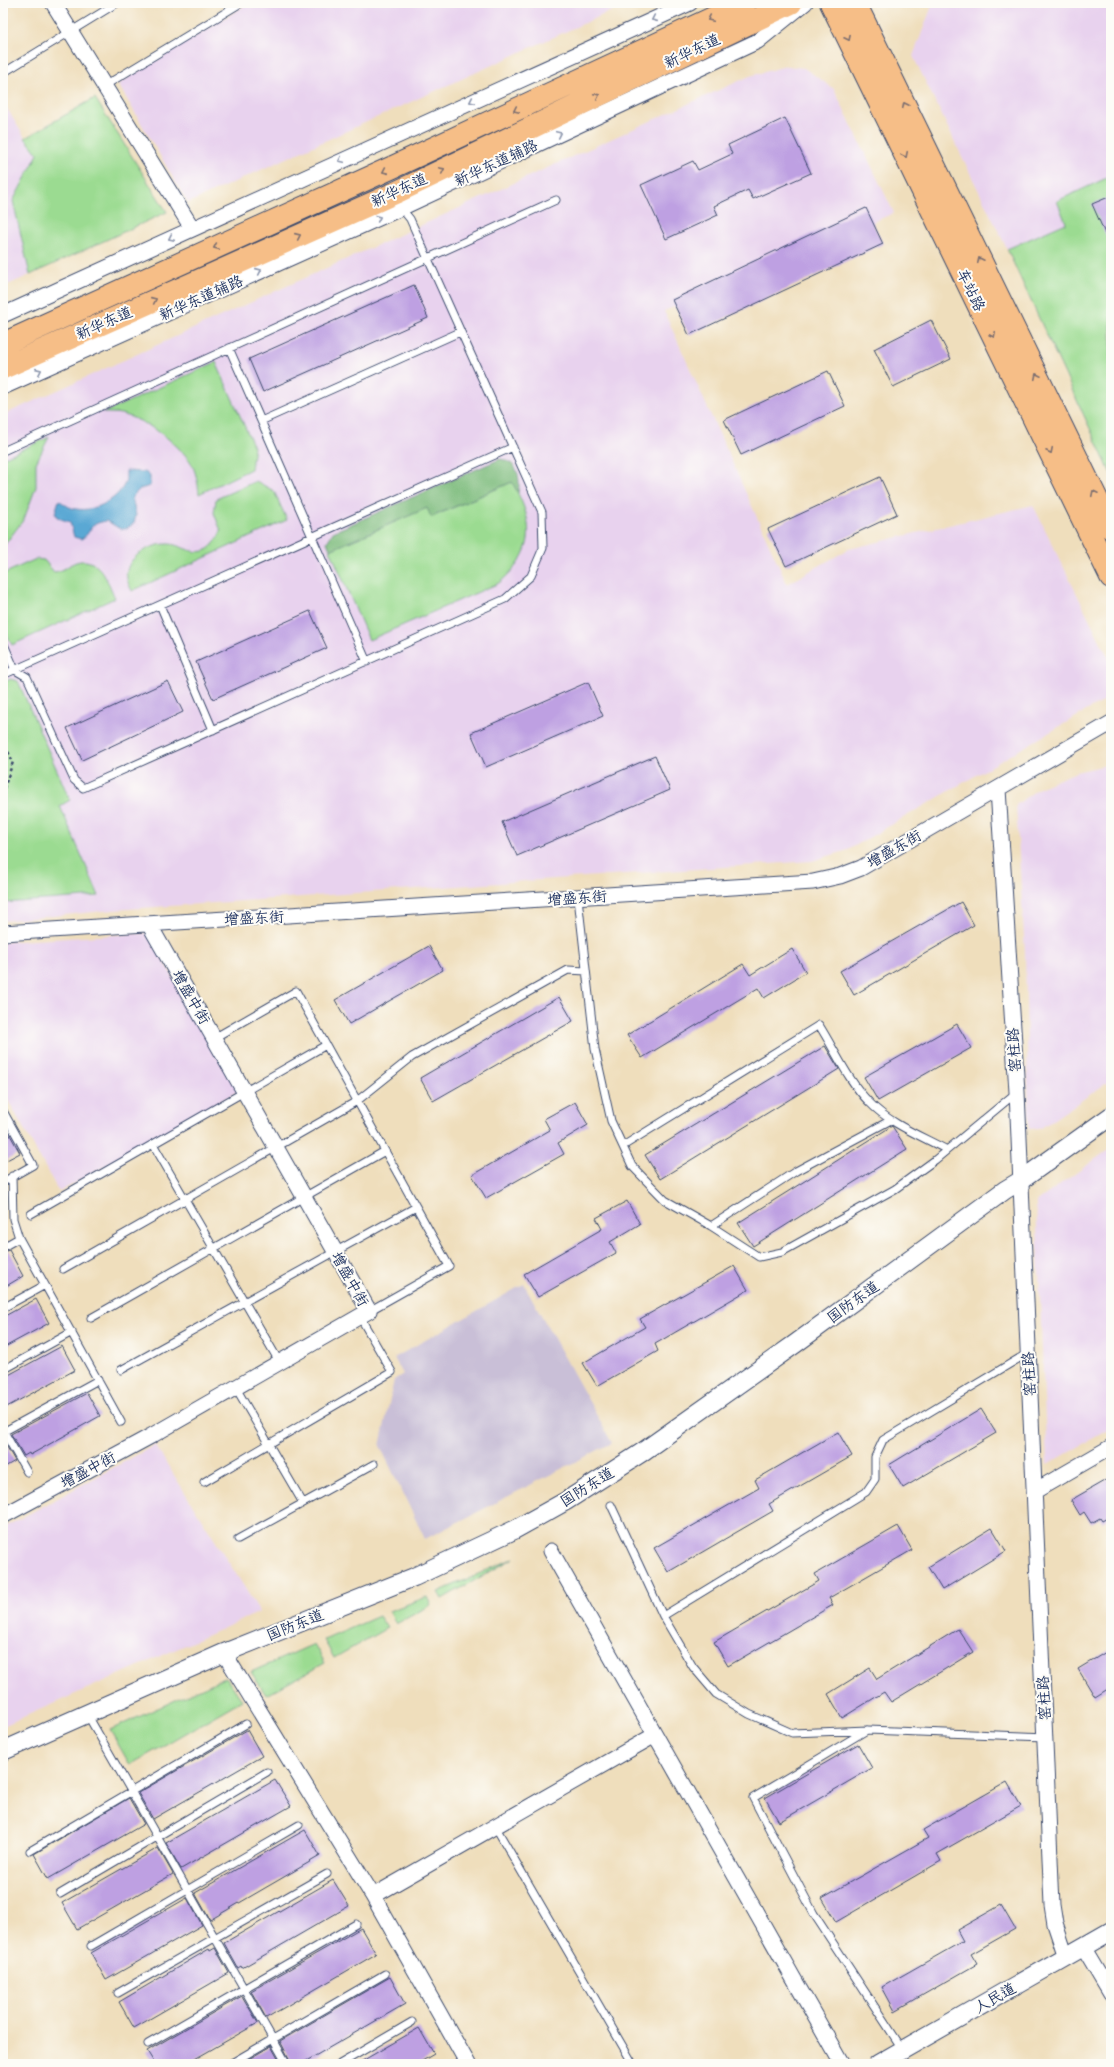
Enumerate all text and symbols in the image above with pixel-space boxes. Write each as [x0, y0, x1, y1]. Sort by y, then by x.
one-way arrow [651, 14, 659, 22]
one-way arrow [706, 15, 713, 23]
street label: 新华东道 [661, 29, 724, 74]
one-way arrow [843, 34, 851, 41]
one-way arrow [593, 93, 600, 101]
one-way arrow [468, 96, 476, 104]
one-way arrow [902, 102, 910, 109]
one-way arrow [512, 105, 520, 113]
one-way arrow [555, 131, 563, 139]
street label: 新华东道辅路 [451, 135, 541, 192]
one-way arrow [900, 151, 908, 158]
one-way arrow [337, 156, 344, 164]
one-way arrow [382, 166, 389, 174]
one-way arrow [437, 167, 445, 175]
street label: 新华东道 [368, 168, 431, 213]
one-way arrow [373, 215, 381, 223]
one-way arrow [168, 233, 176, 241]
one-way arrow [294, 233, 301, 241]
one-way arrow [212, 242, 220, 250]
one-way arrow [977, 256, 985, 264]
street label: 车站路 [951, 265, 990, 315]
one-way arrow [256, 268, 263, 276]
street label: 新华东道辅路 [156, 271, 247, 326]
one-way arrow [149, 297, 157, 305]
street label: 新华东道 [73, 302, 136, 345]
one-way arrow [988, 330, 996, 338]
one-way arrow [34, 368, 42, 376]
one-way arrow [1034, 373, 1042, 381]
one-way arrow [1045, 447, 1053, 455]
one-way arrow [1091, 490, 1099, 498]
street label: 增盛东街 [863, 825, 925, 874]
street label: 增盛东街 [546, 886, 608, 911]
street label: 增盛东街 [224, 906, 285, 931]
street label: 增盛中街 [166, 966, 215, 1028]
street label: 窑柱路 [1002, 1027, 1027, 1073]
street label: 增盛中街 [326, 1248, 373, 1311]
street label: 国防东道 [823, 1276, 884, 1329]
street label: 窑柱路 [1018, 1351, 1041, 1397]
street label: 增盛中街 [57, 1447, 120, 1494]
street label: 国防东道 [556, 1463, 618, 1512]
street label: 国防东道 [263, 1604, 327, 1646]
street label: 窑柱路 [1033, 1675, 1056, 1721]
street label: 人民道 [971, 1978, 1020, 2019]

